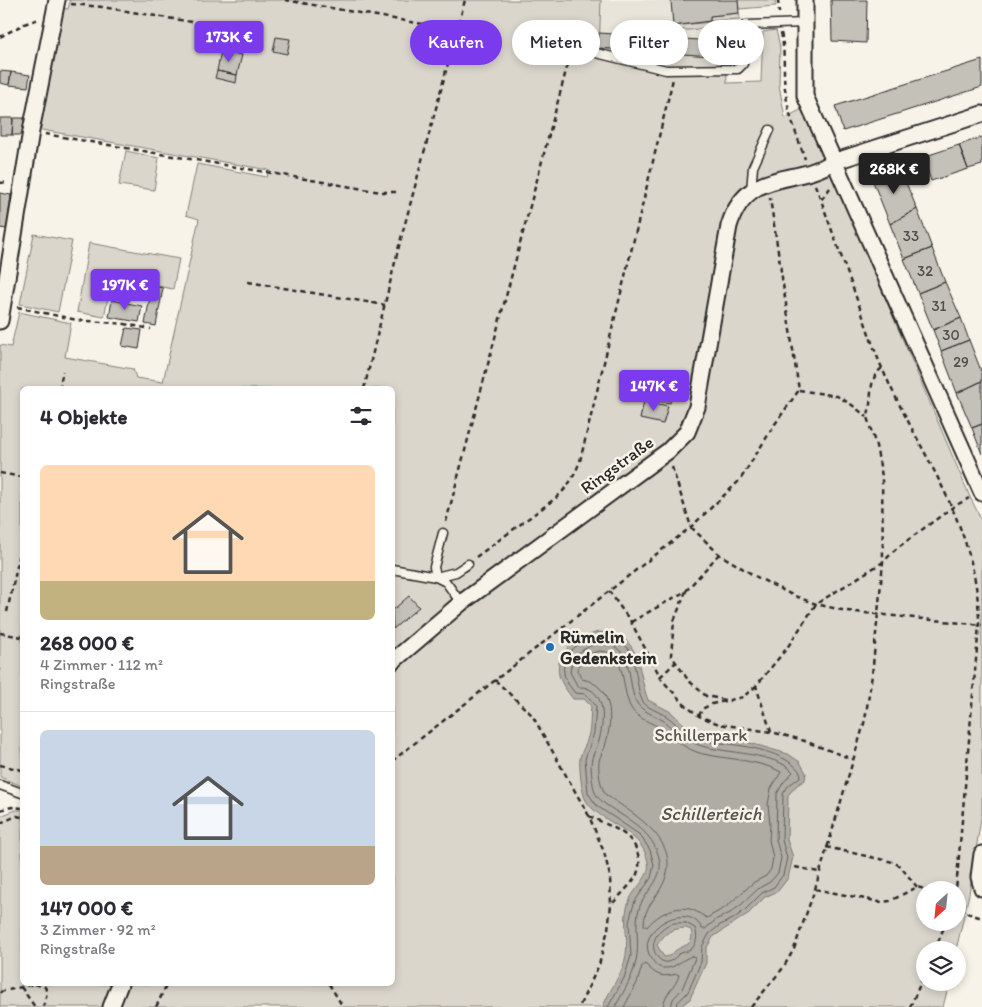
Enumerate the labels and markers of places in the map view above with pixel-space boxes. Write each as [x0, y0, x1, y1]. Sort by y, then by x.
pin: 173K € [188, 20, 270, 63]
pin: 268K € [853, 152, 935, 195]
pin: 197K € [84, 268, 166, 311]
pin: 147K € [613, 370, 695, 412]
place label: Rümelin Gedenkstein [560, 626, 657, 669]
marker: Rümelin Gedenkstein [544, 641, 556, 653]

